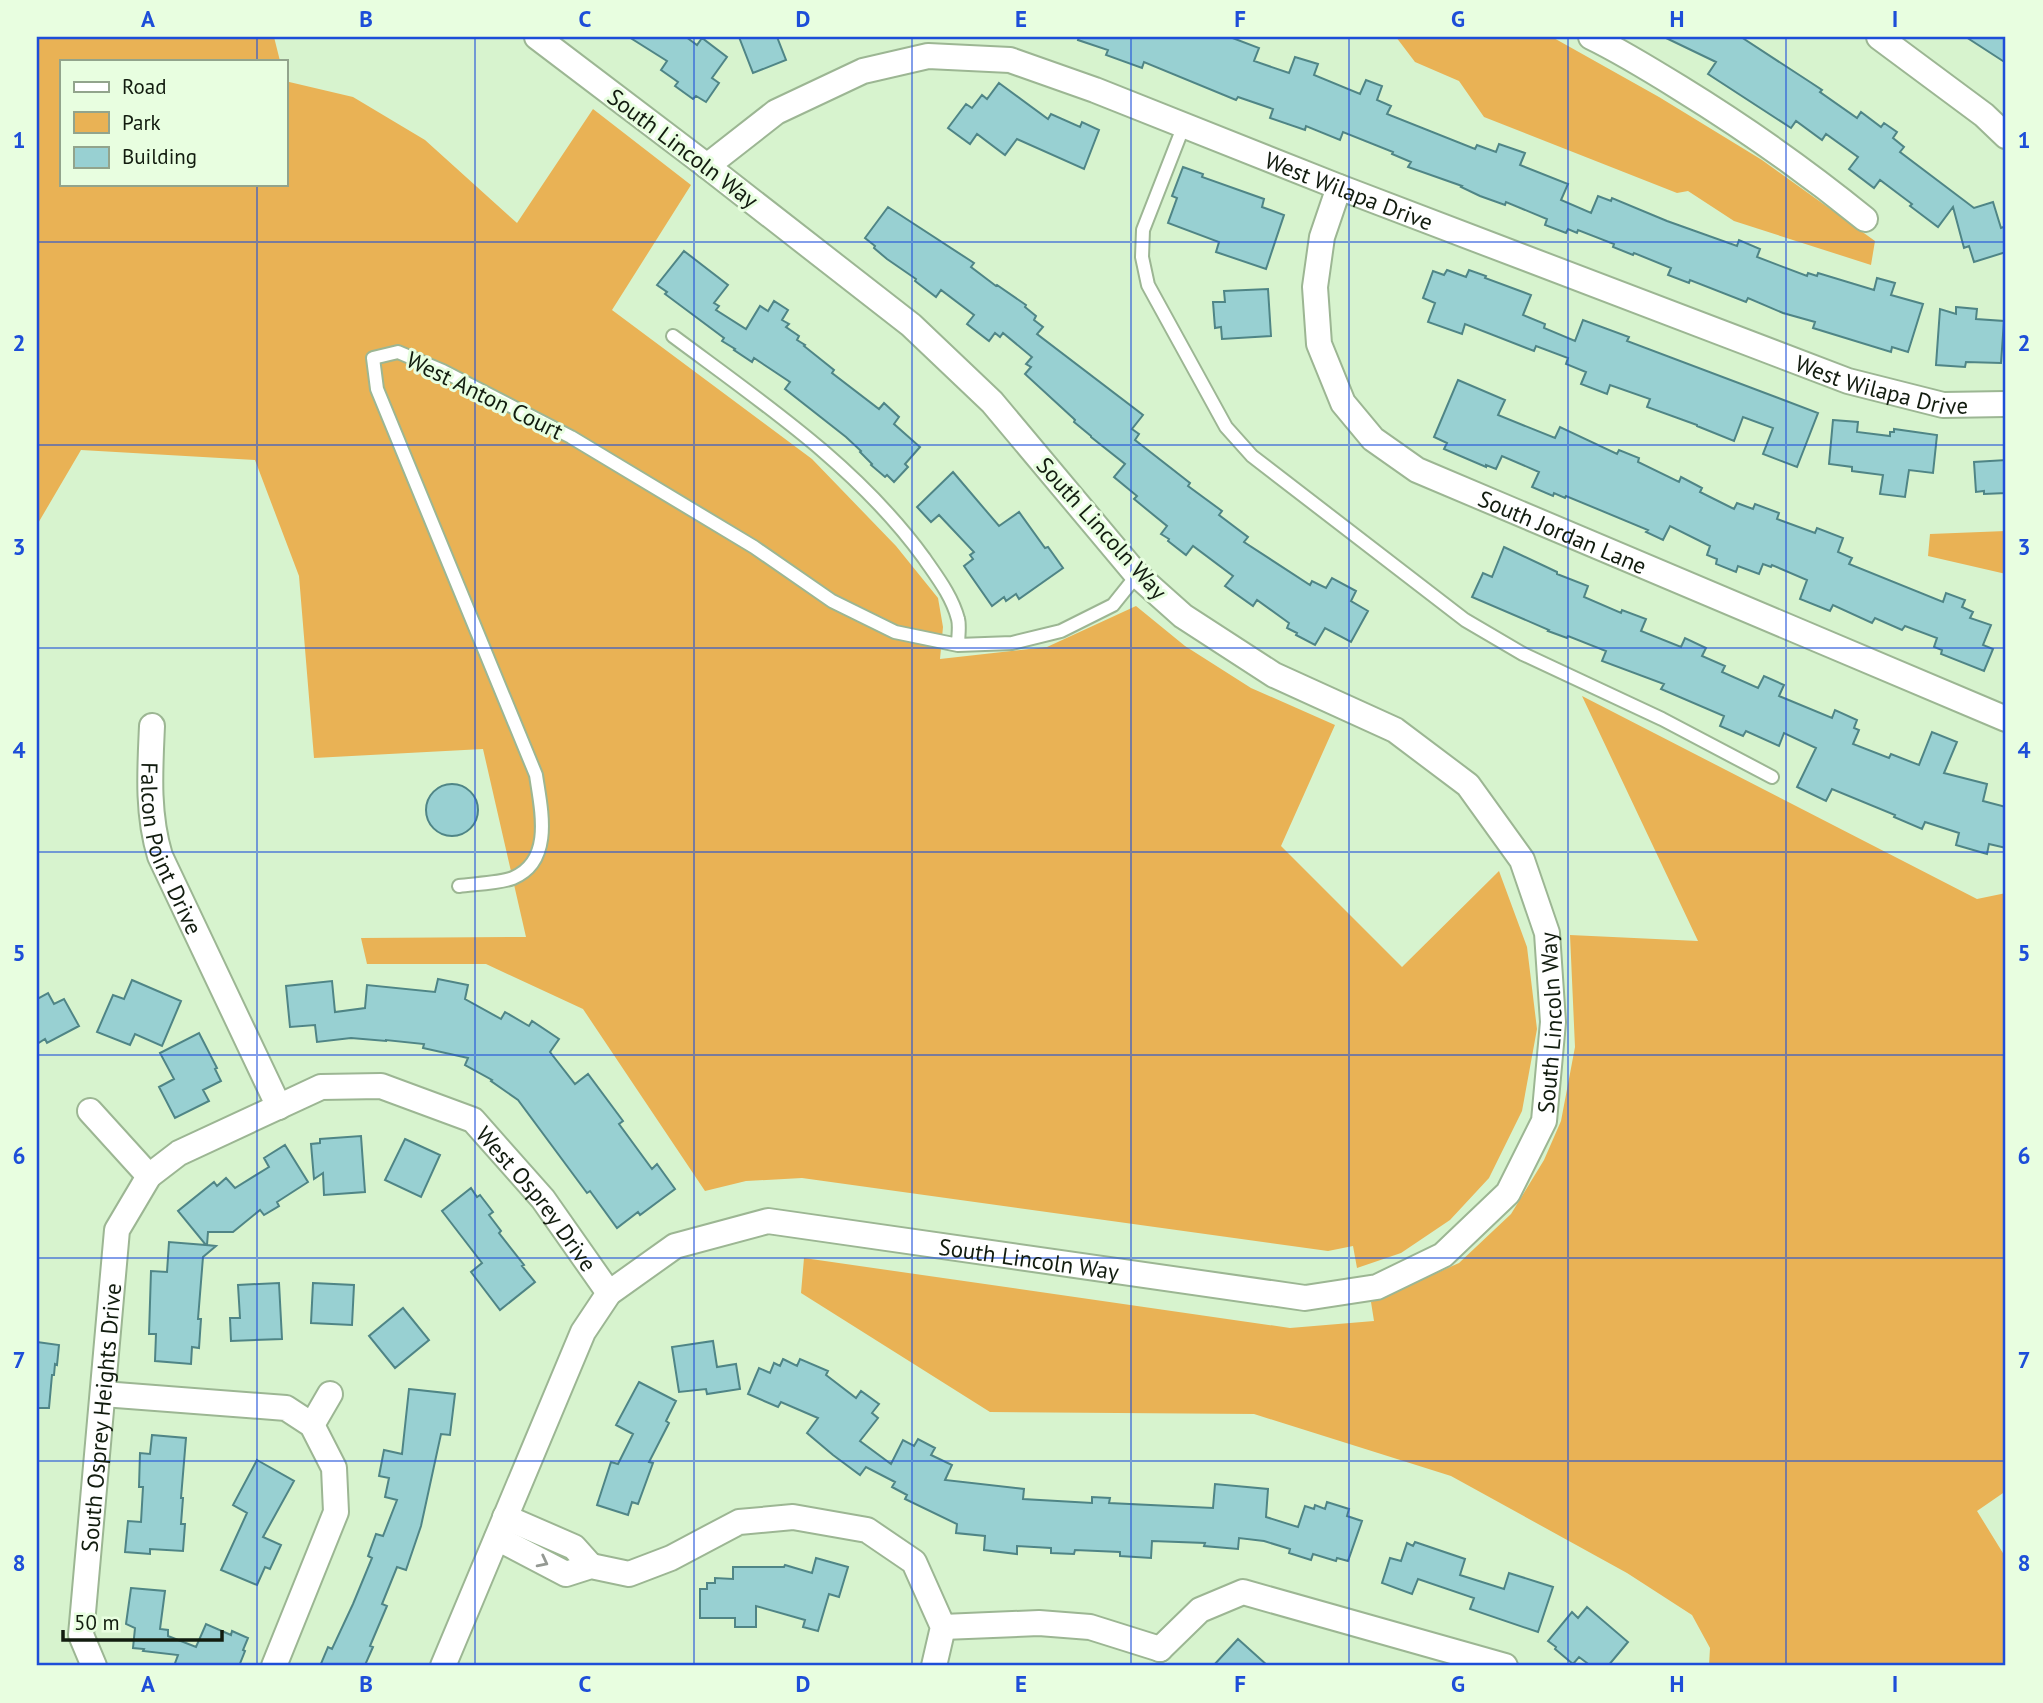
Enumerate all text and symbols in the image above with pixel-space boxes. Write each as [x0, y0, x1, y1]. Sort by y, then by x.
text: A [141, 4, 155, 33]
text: B [359, 4, 373, 33]
text: C [579, 4, 592, 33]
text: D [796, 4, 810, 33]
text: E [1015, 4, 1027, 33]
text: F [1234, 4, 1246, 33]
text: G [1451, 4, 1465, 33]
text: H [1670, 4, 1684, 33]
text: I [1892, 4, 1898, 33]
legend [60, 60, 287, 186]
text: Road [122, 73, 166, 100]
street label: South Lincoln Way [602, 82, 764, 214]
text: Park [122, 109, 161, 136]
text: 1 [12, 125, 26, 154]
text: 1 [2017, 125, 2031, 154]
text: Building [122, 143, 197, 170]
street label: West Wilapa Drive [1261, 145, 1437, 236]
text: 2 [12, 328, 26, 357]
text: 2 [2017, 328, 2031, 357]
street label: West Anton Court [402, 345, 568, 446]
street label: West Wilapa Drive [1791, 348, 1968, 420]
street label: South Lincoln Way [1031, 451, 1174, 605]
street label: South Jordan Lane [1474, 483, 1651, 580]
text: 3 [12, 532, 26, 561]
text: 3 [2017, 532, 2031, 561]
text: 4 [12, 735, 26, 764]
text: 4 [2017, 735, 2031, 764]
street label: Falcon Point Drive [136, 762, 209, 939]
street label: South Lincoln Way [1530, 931, 1568, 1115]
text: 5 [12, 938, 26, 967]
text: 5 [2017, 938, 2031, 967]
street label: West Osprey Drive [470, 1120, 604, 1277]
text: 6 [12, 1141, 26, 1170]
text: 6 [2017, 1141, 2031, 1170]
street label: South Lincoln Way [937, 1231, 1121, 1286]
street label: South Osprey Heights Drive [74, 1282, 127, 1553]
text: 7 [12, 1345, 26, 1374]
text: 7 [2017, 1345, 2031, 1374]
text: 8 [12, 1548, 26, 1577]
text: 8 [2017, 1548, 2031, 1577]
one-way arrow [536, 1554, 548, 1567]
scale bar [63, 1598, 222, 1642]
text: 50 m [74, 1609, 120, 1636]
text: A [141, 1669, 155, 1698]
text: B [359, 1669, 373, 1698]
text: C [579, 1669, 592, 1698]
text: D [796, 1669, 810, 1698]
text: E [1015, 1669, 1027, 1698]
text: F [1234, 1669, 1246, 1698]
text: G [1451, 1669, 1465, 1698]
text: H [1670, 1669, 1684, 1698]
text: I [1892, 1669, 1898, 1698]

